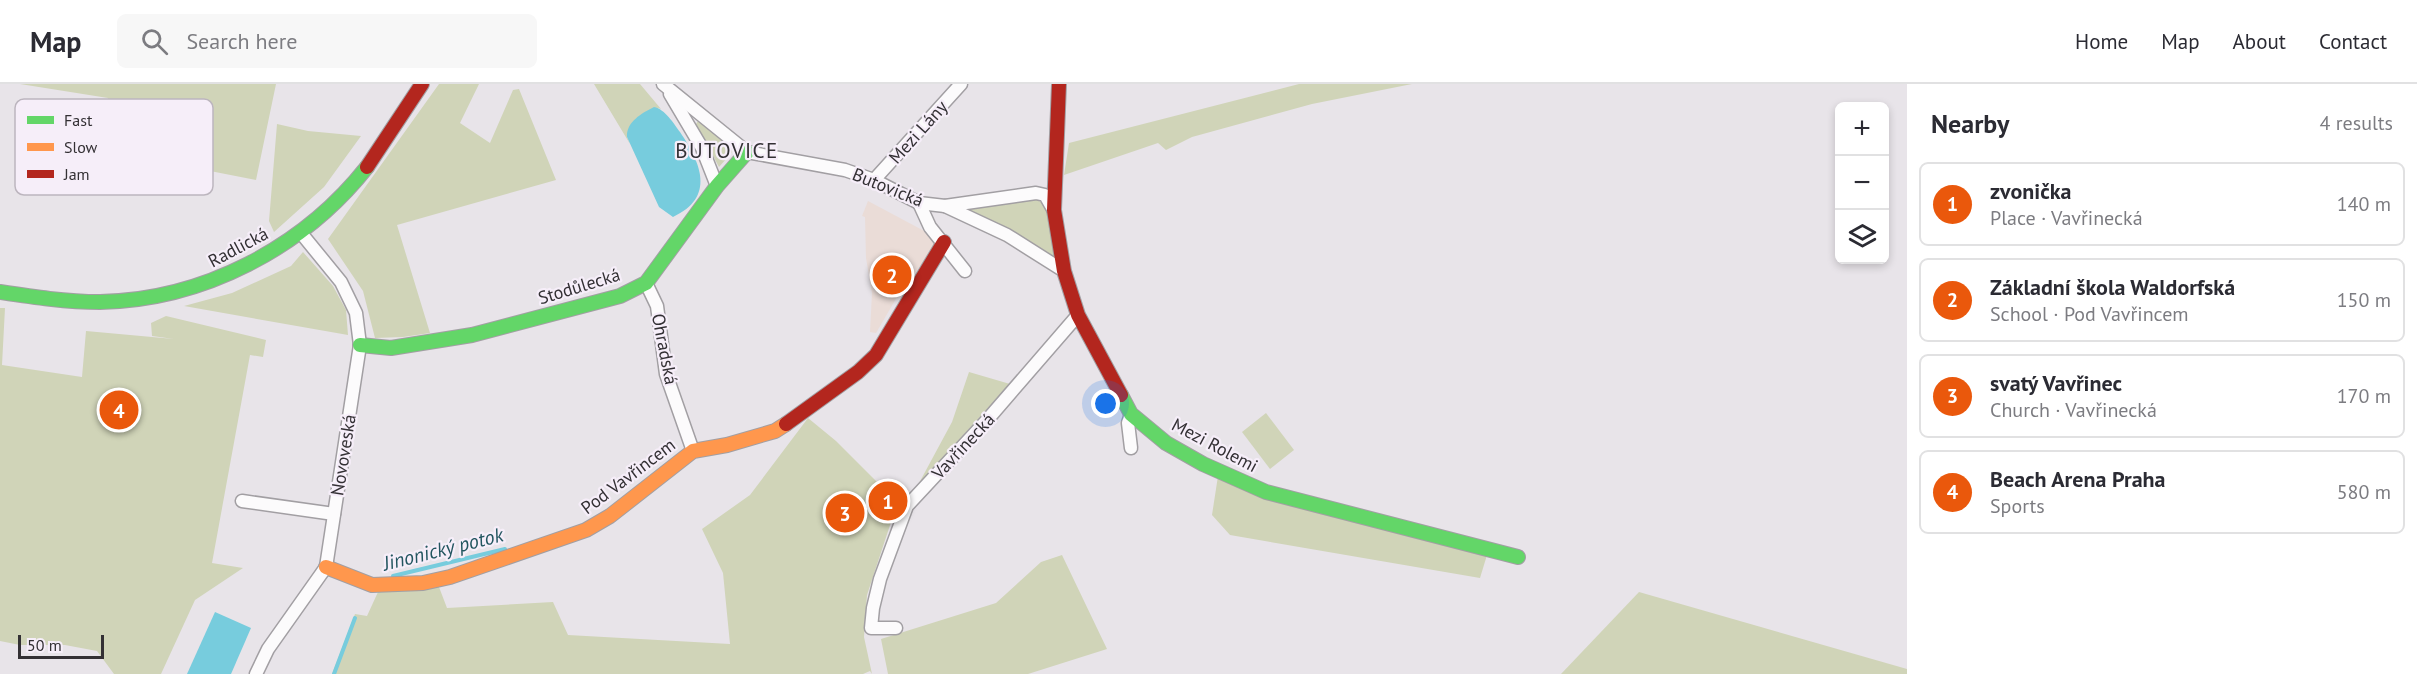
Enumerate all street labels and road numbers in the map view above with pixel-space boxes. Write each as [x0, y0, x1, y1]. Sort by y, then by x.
street label: Mezi Lány [884, 95, 953, 168]
street label: Butovická [849, 162, 927, 212]
street label: Radlická [204, 222, 272, 272]
street label: Stodůlecká [535, 263, 623, 309]
street label: Ohradská [647, 311, 683, 387]
street label: Vavřinecká [926, 408, 999, 485]
street label: Novoveská [325, 413, 361, 497]
street label: Mezi Rolemi [1168, 413, 1262, 477]
street label: Pod Vavřincem [576, 433, 680, 519]

